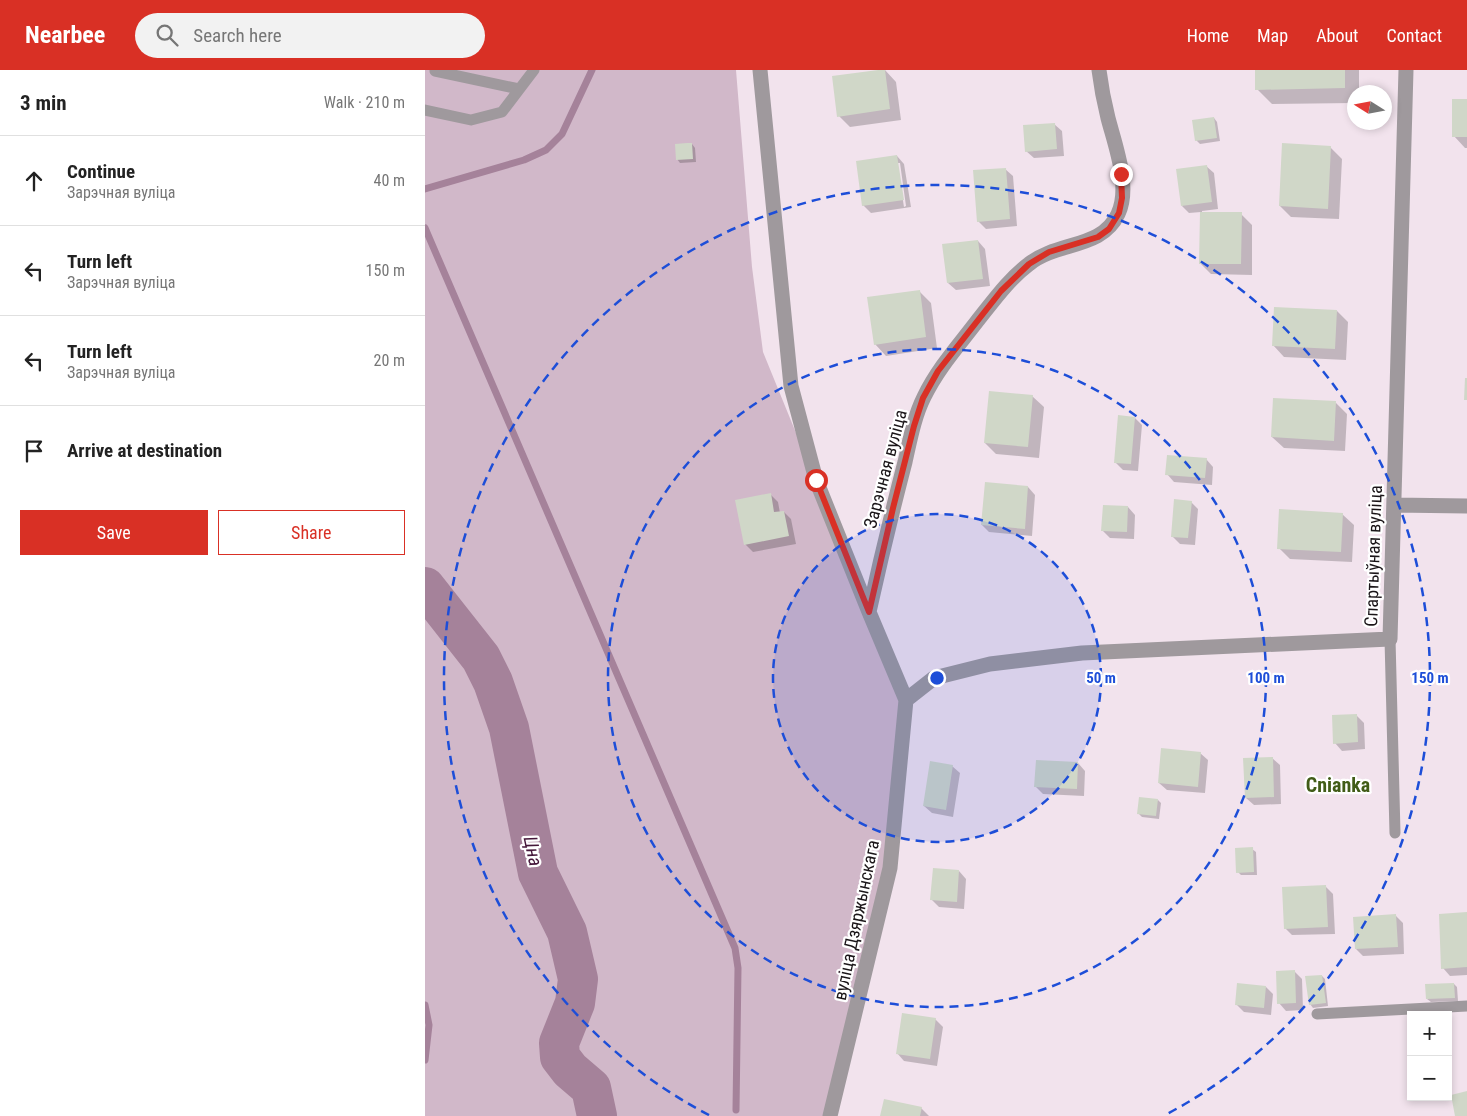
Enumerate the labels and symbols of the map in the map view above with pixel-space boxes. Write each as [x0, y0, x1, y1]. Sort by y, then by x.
north arrow [1347, 85, 1392, 130]
route end [1110, 163, 1133, 186]
street label: Зарэчная вуліца [859, 407, 911, 531]
route start [805, 469, 828, 492]
street label: Спартыўная вуліца [1360, 485, 1386, 627]
centre of rings [928, 669, 946, 687]
text: 50 m [1086, 669, 1116, 687]
text: 100 m [1247, 669, 1285, 687]
text: 150 m [1411, 669, 1449, 687]
district label: Cnianka [1306, 773, 1370, 797]
water label: Цна [519, 834, 547, 868]
street label: вуліца Дзяржынскага [829, 838, 883, 1002]

